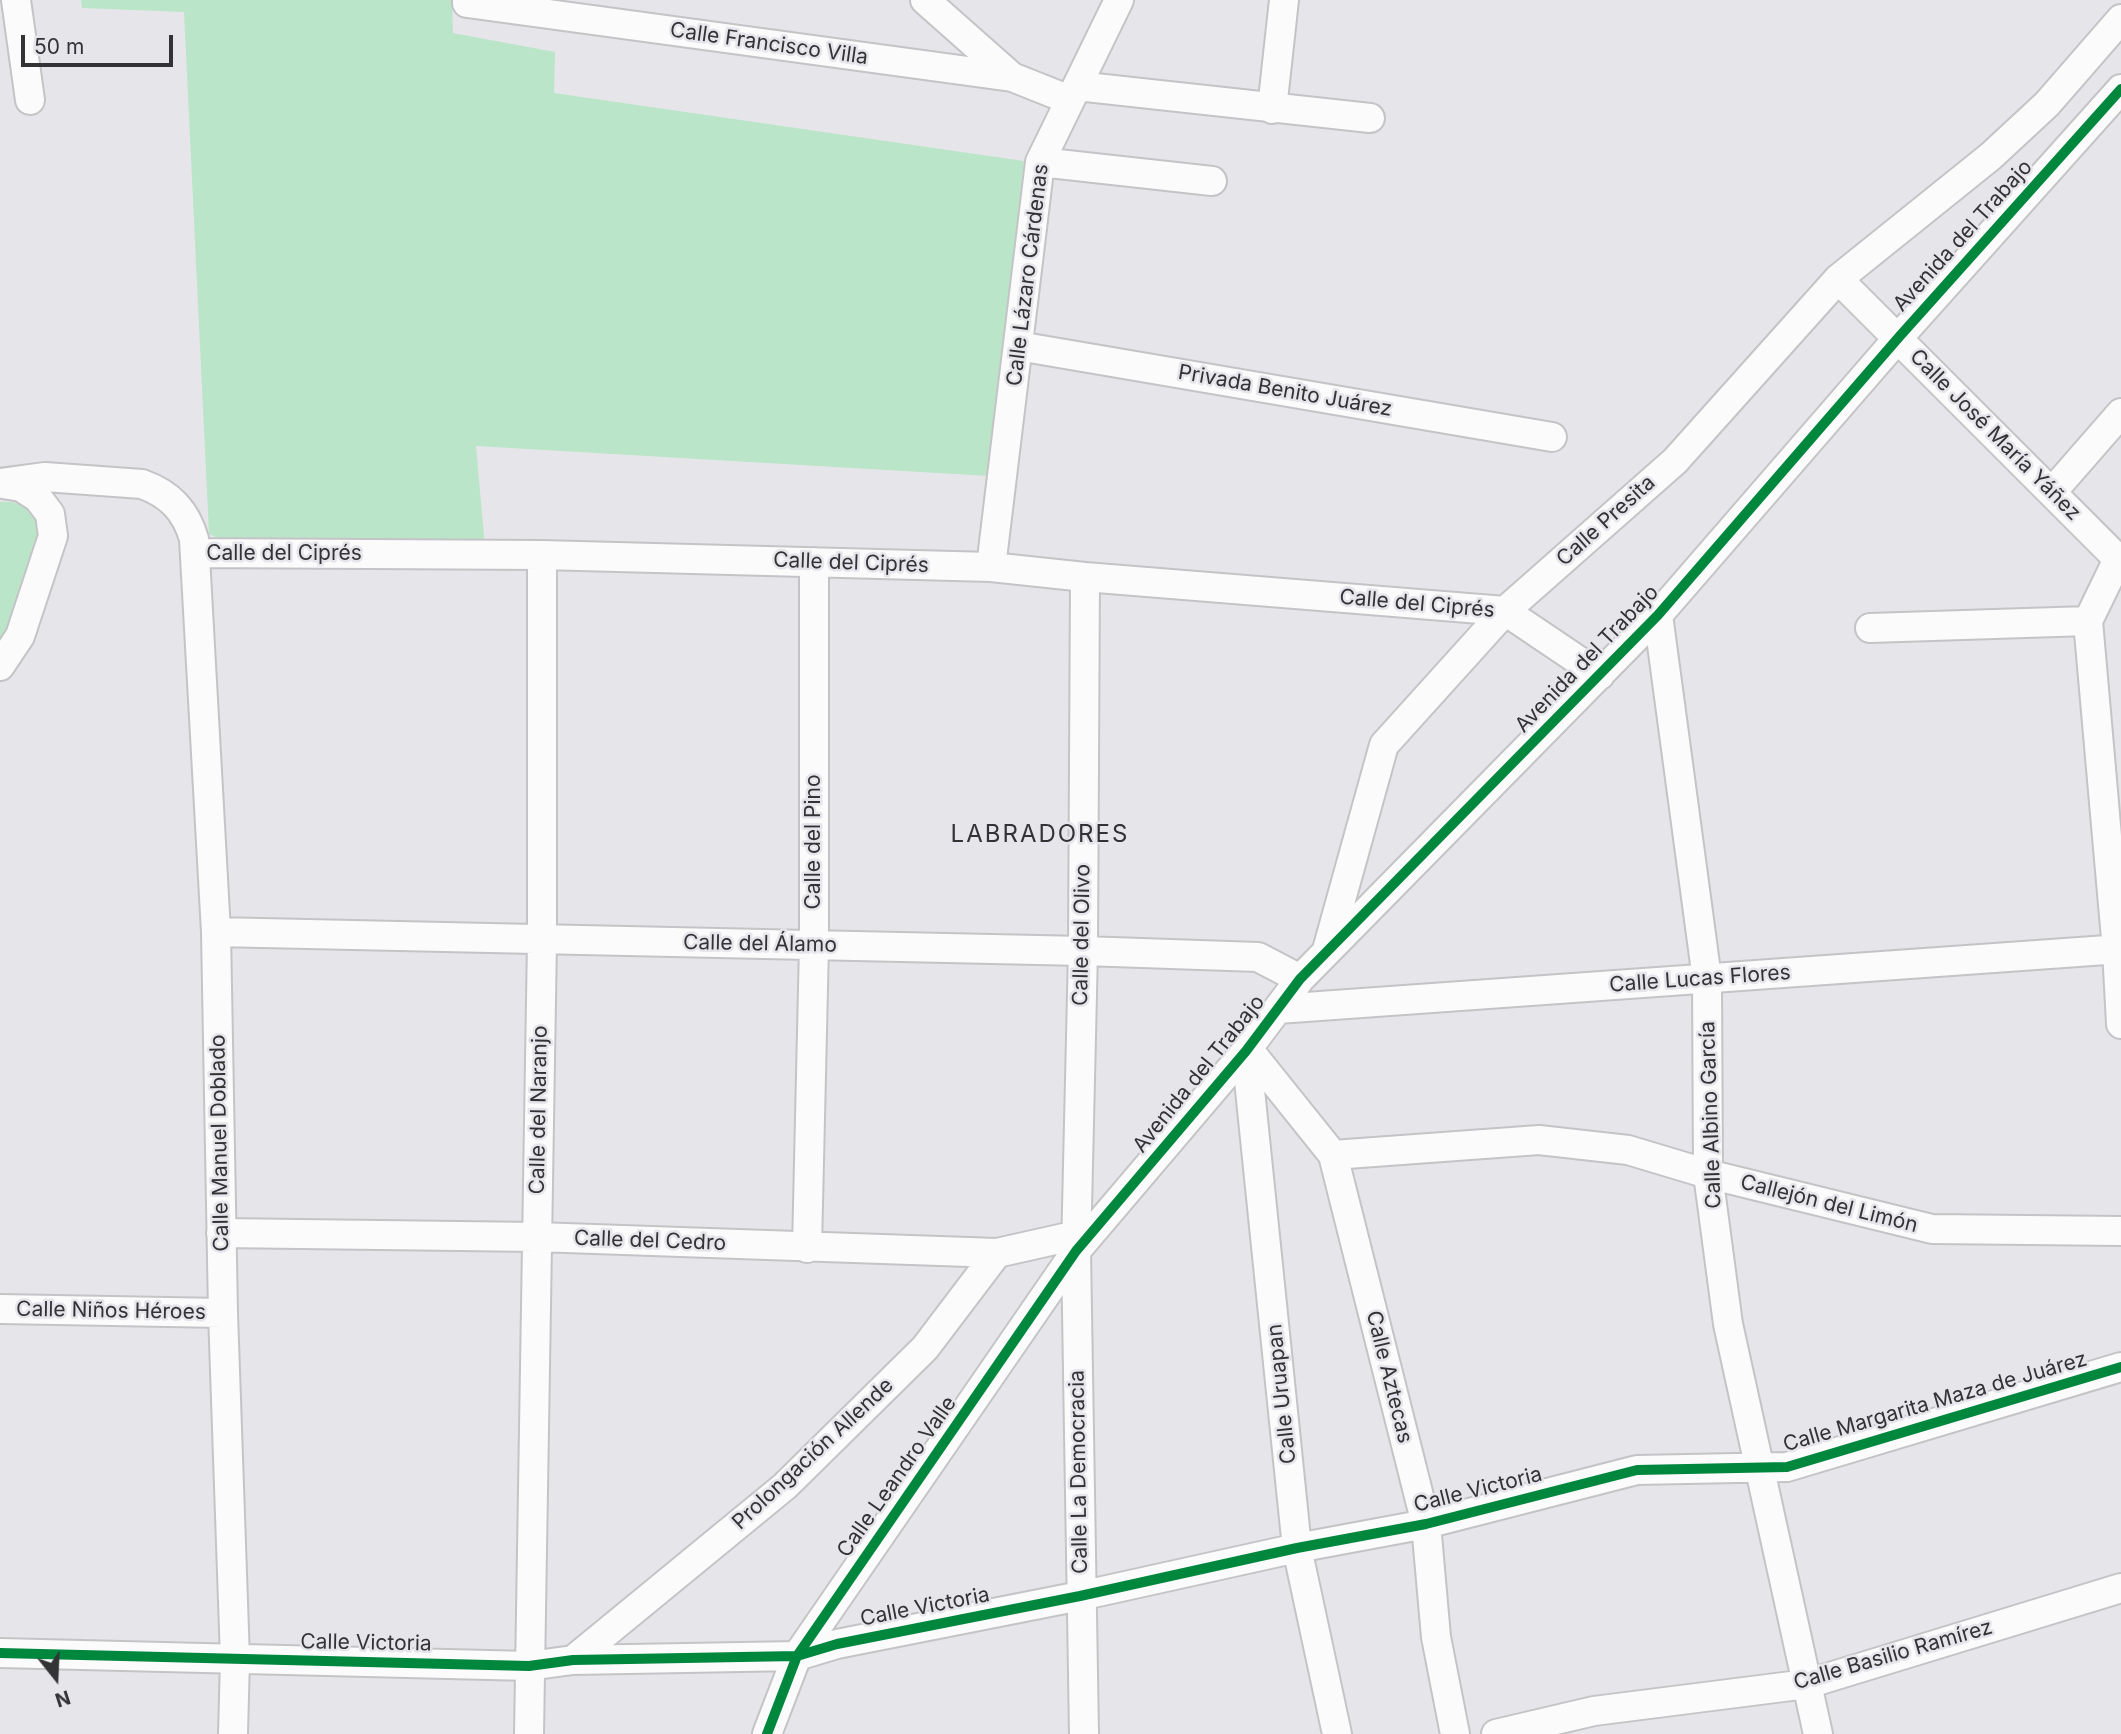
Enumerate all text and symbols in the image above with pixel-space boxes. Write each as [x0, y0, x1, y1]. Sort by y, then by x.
street label: Calle Francisco Villa [668, 18, 870, 70]
scale bar [24, 21, 177, 65]
text: 50 m [34, 34, 84, 59]
street label: Avenida del Trabajo [1888, 155, 2038, 317]
street label: Calle Lázaro Cárdenas [1002, 162, 1054, 388]
street label: Calle José María Yáñez [1904, 344, 2086, 526]
street label: Privada Benito Juárez [1176, 360, 1394, 422]
street label: Calle Presita [1552, 470, 1660, 572]
street label: Calle del Ciprés [206, 541, 362, 567]
street label: Calle del Ciprés [773, 548, 929, 578]
street label: Avenida del Trabajo [1510, 580, 1664, 738]
street label: Calle del Ciprés [1338, 585, 1496, 623]
street label: Calle del Pino [801, 774, 827, 910]
district label: LABRADORES [952, 821, 1128, 849]
street label: Calle del Olivo [1068, 864, 1096, 1006]
street label: Calle del Álamo [683, 930, 837, 958]
street label: Calle Lucas Flores [1608, 960, 1792, 998]
street label: Avenida del Trabajo [1128, 990, 1270, 1158]
street label: Calle Albino García [1695, 1021, 1727, 1209]
street label: Calle del Naranjo [525, 1025, 553, 1195]
street label: Calle Manuel Doblado [206, 1034, 234, 1252]
street label: Callejón del Limón [1738, 1170, 1920, 1238]
street label: Calle del Cedro [574, 1226, 726, 1256]
street label: Calle Niños Héroes [16, 1297, 206, 1325]
street label: Calle Aztecas [1360, 1308, 1418, 1446]
street label: Calle Uruapan [1262, 1323, 1302, 1465]
street label: Calle Margarita Maza de Juárez [1780, 1347, 2090, 1457]
street label: Calle La Democracia [1065, 1370, 1093, 1574]
street label: Prolongación Allende [727, 1373, 899, 1535]
street label: Calle Leandro Valle [832, 1392, 962, 1562]
street label: Calle Victoria [1411, 1462, 1545, 1518]
street label: Calle Victoria [858, 1582, 992, 1632]
street label: Calle Basilio Ramírez [1791, 1615, 1995, 1695]
street label: Calle Victoria [300, 1629, 432, 1657]
north arrow [21, 1643, 91, 1713]
text: N [52, 1685, 73, 1712]

